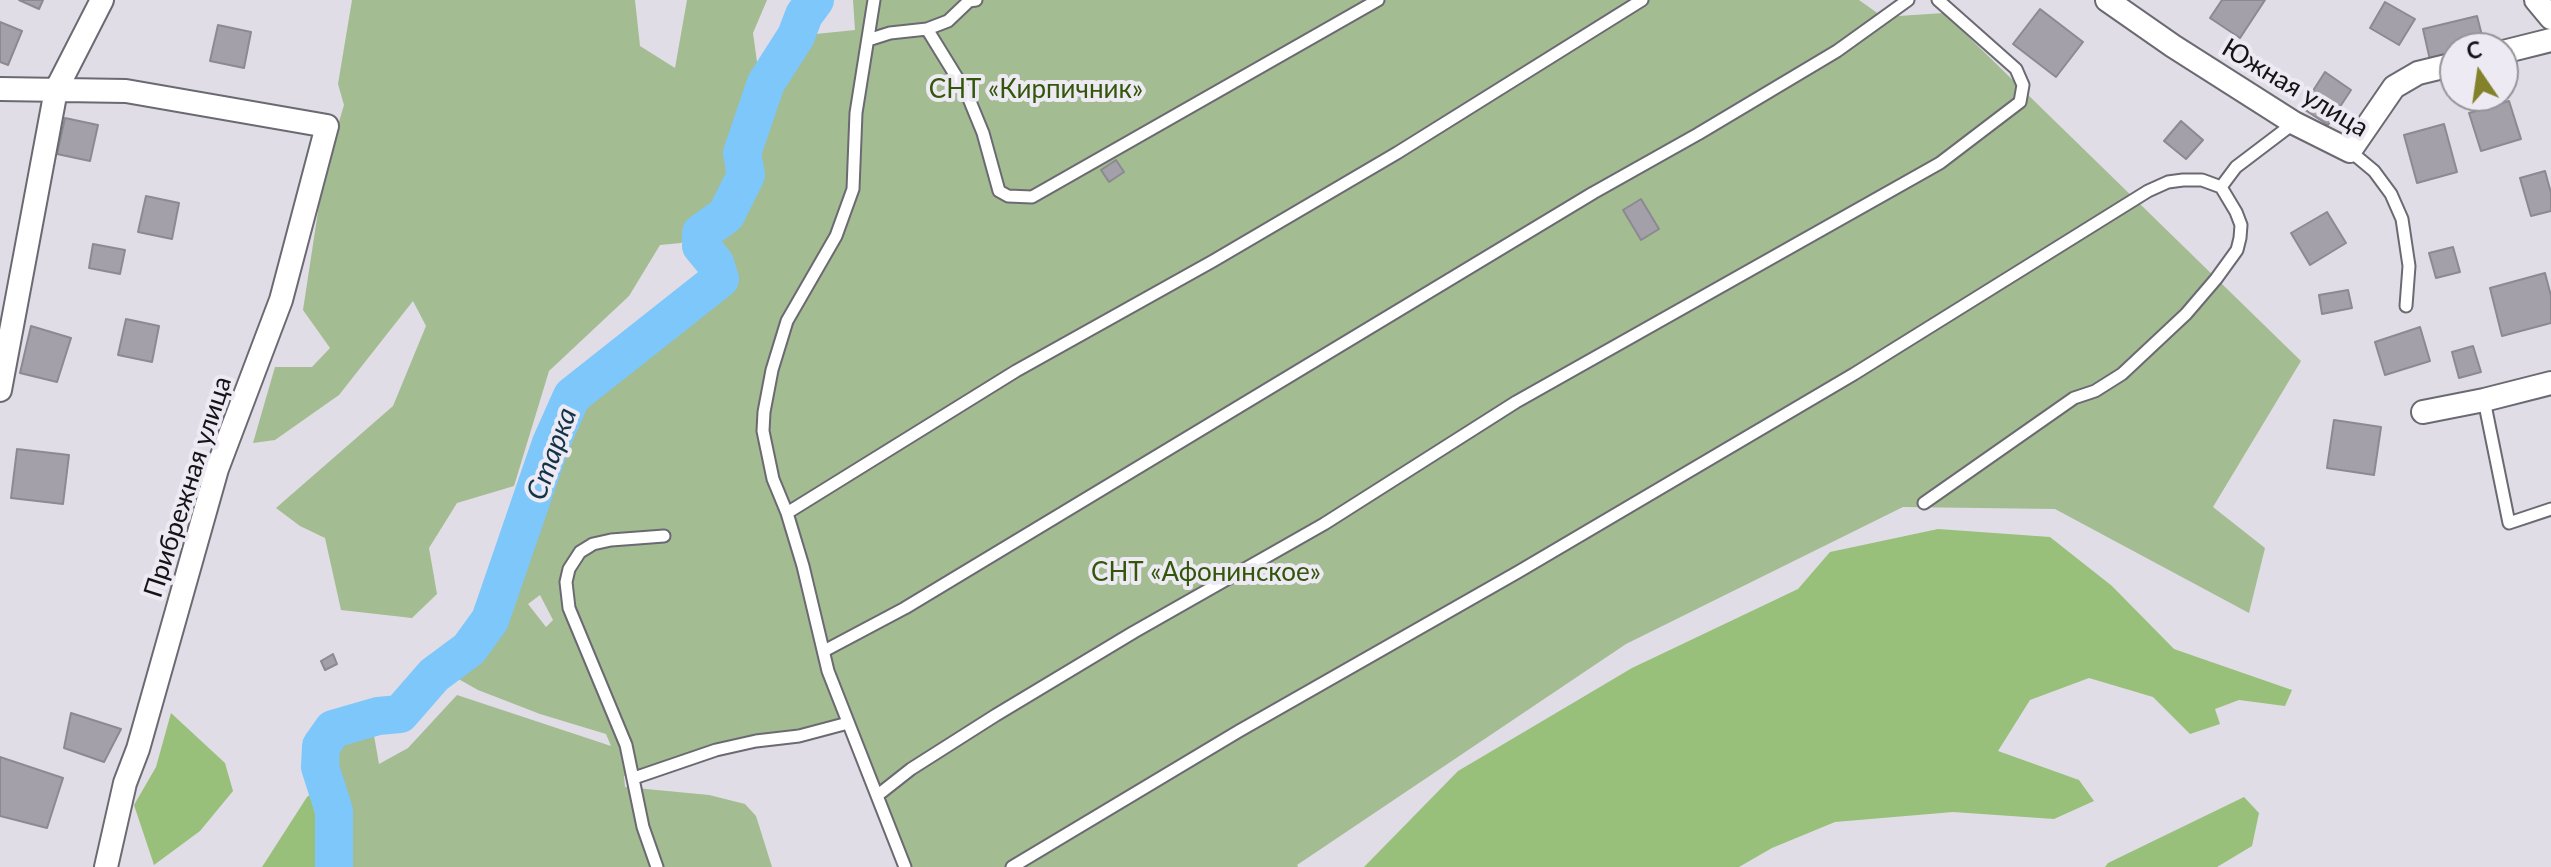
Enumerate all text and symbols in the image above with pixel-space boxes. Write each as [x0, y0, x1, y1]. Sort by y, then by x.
street label: Южная улица [2216, 32, 2374, 144]
north arrow [2439, 32, 2519, 112]
text: С [2464, 35, 2484, 65]
park label: СНТ «Кирпичник» [929, 74, 1143, 106]
street label: Прибрежная улица [138, 373, 238, 601]
water label: Старка [520, 403, 584, 505]
park label: СНТ «Афонинское» [1091, 557, 1321, 589]

